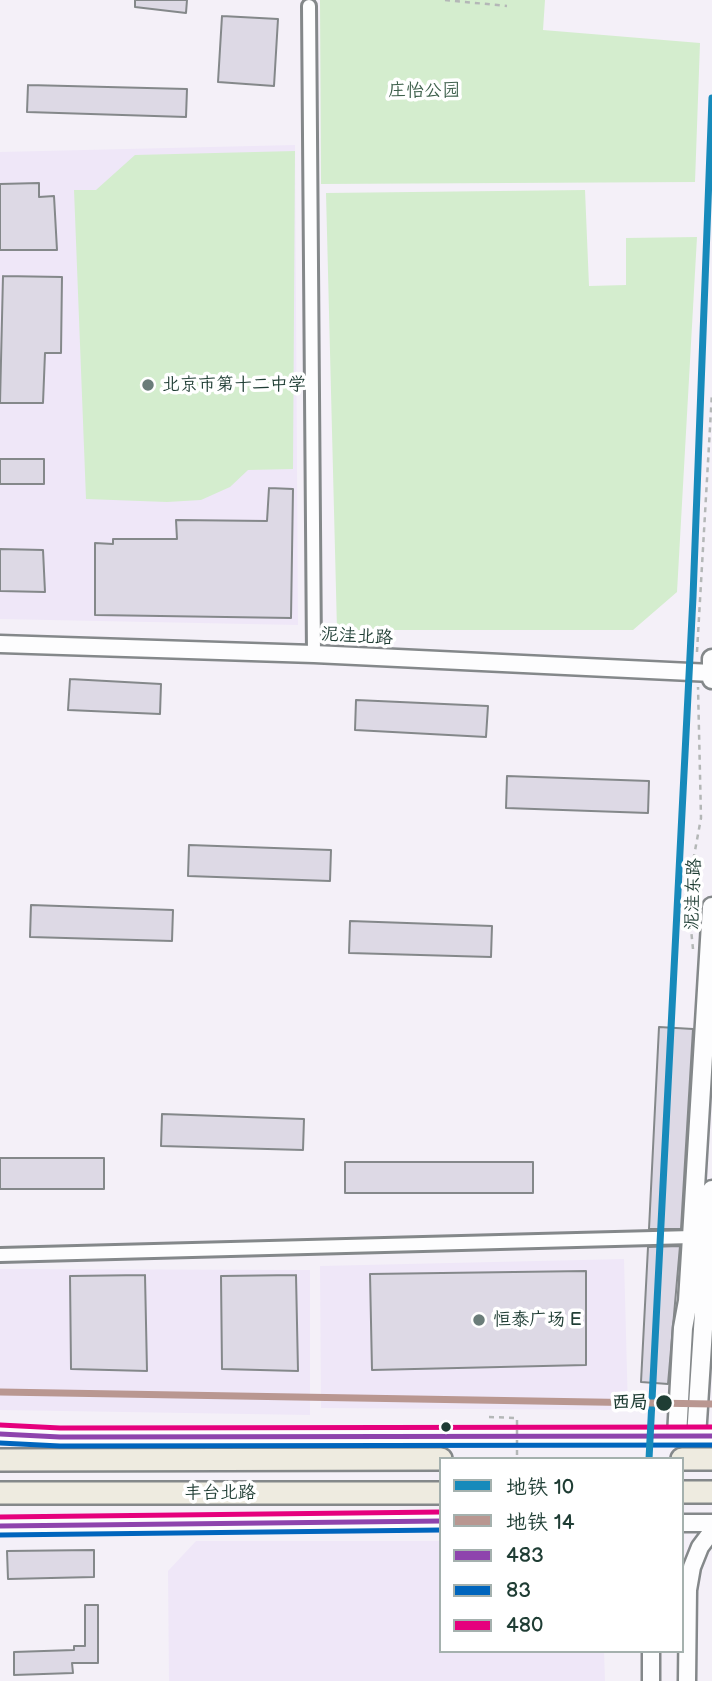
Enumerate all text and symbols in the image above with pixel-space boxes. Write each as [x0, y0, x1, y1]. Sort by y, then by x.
park label: 庄怡公园 [388, 80, 460, 102]
place label: 北京市第十二中学 [162, 374, 306, 396]
marker: 北京市第十二中学 [140, 377, 156, 393]
street label: 泥洼北路 [320, 624, 394, 650]
street label: 泥洼东路 [682, 858, 706, 930]
place label: 恒泰广场 E [493, 1309, 582, 1331]
marker: 恒泰广场 E [471, 1312, 487, 1328]
place label: 西局 [612, 1392, 648, 1414]
marker: 西局 [654, 1393, 674, 1413]
unlabelled marker [439, 1420, 453, 1434]
legend [439, 1457, 684, 1653]
text: 地铁 10 [506, 1475, 574, 1500]
street label: 丰台北路 [184, 1482, 256, 1504]
text: 地铁 14 [506, 1510, 575, 1535]
text: 483 [506, 1543, 544, 1568]
text: 83 [506, 1578, 531, 1603]
text: 480 [506, 1613, 543, 1638]

